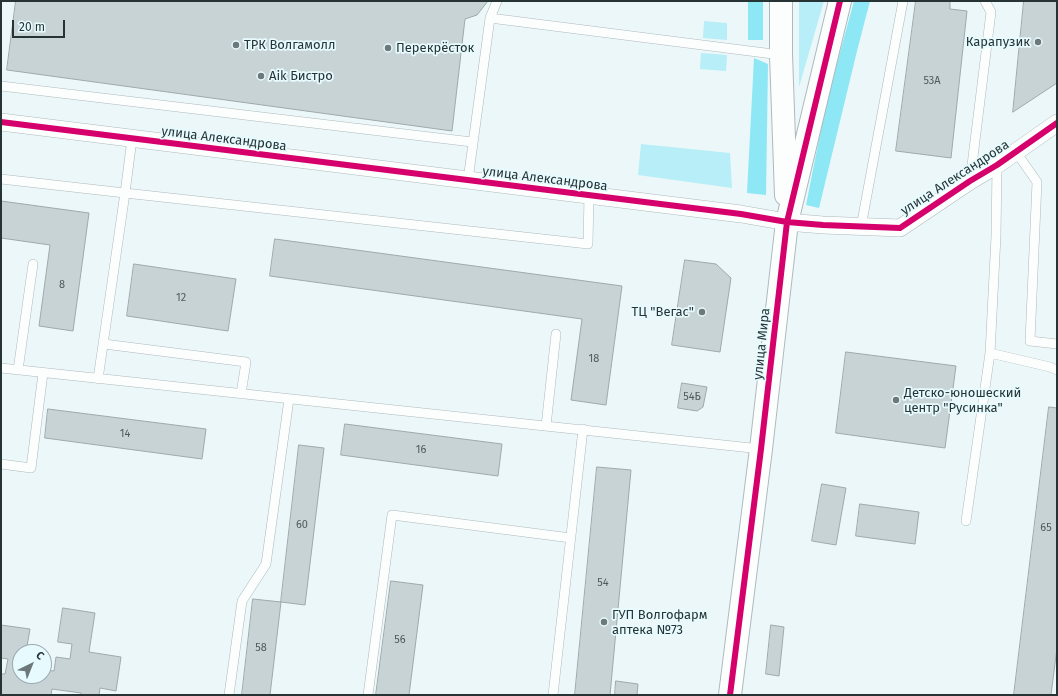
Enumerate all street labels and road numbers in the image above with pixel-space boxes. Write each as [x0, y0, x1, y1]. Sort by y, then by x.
street label: улица Александрова [161, 124, 287, 154]
street label: улица Александрова [898, 137, 1012, 219]
street label: улица Александрова [482, 164, 608, 194]
street label: улица Мира [750, 307, 774, 381]

